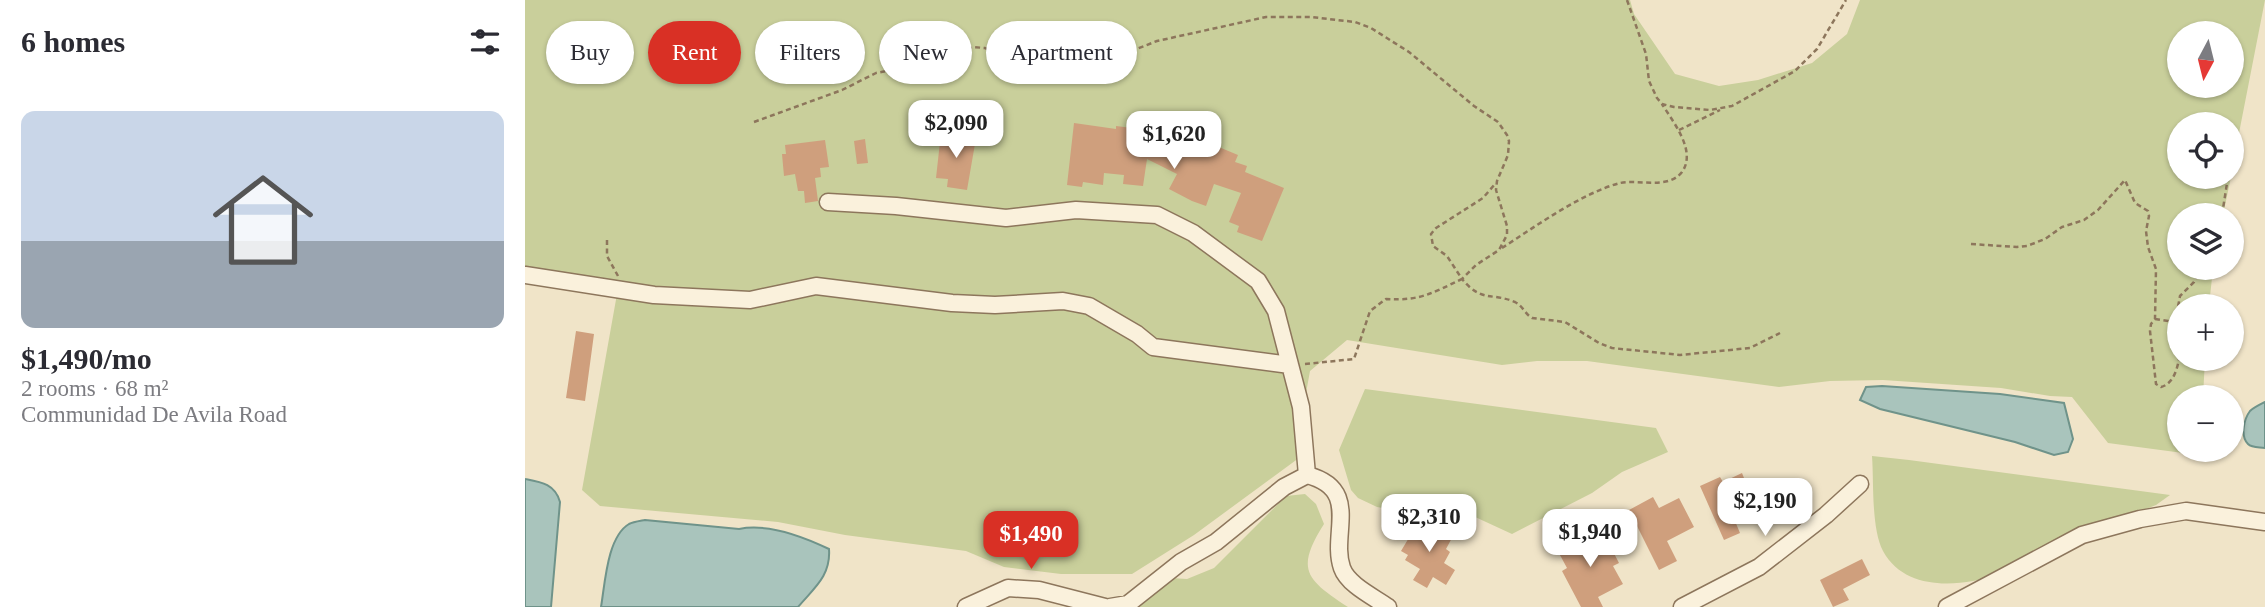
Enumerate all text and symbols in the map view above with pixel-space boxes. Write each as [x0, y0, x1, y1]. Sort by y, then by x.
chip: Buy [546, 21, 634, 84]
chip: Rent [648, 21, 741, 84]
chip: Filters [755, 21, 865, 84]
chip: New [879, 21, 972, 84]
chip: Apartment [986, 21, 1137, 84]
north arrow [2167, 21, 2243, 98]
map controls [2167, 21, 2244, 462]
icon: filters [466, 23, 504, 61]
text: 6 homes [21, 25, 125, 58]
pin: $2,090 [899, 100, 1013, 160]
text: $2,090 [924, 110, 988, 135]
pin: $1,620 [1117, 111, 1231, 171]
button: locate [2167, 112, 2244, 189]
text: $1,620 [1142, 121, 1206, 146]
icon: home [200, 157, 326, 283]
button: layers [2167, 203, 2244, 280]
button: + [2167, 294, 2244, 371]
text: $1,490/mo [21, 342, 152, 375]
text: 2 rooms · 68 m² [21, 376, 168, 401]
button: − [2167, 385, 2244, 462]
text: Communidad De Avila Road [21, 402, 287, 427]
pin: $2,190 [1708, 478, 1822, 538]
text: $2,190 [1733, 488, 1797, 513]
pin: $2,310 [1372, 494, 1486, 554]
text: $2,310 [1397, 504, 1461, 529]
pin: $1,940 [1533, 510, 1647, 569]
pin: $1,490 [974, 512, 1088, 571]
text: $1,940 [1558, 519, 1622, 544]
text: $1,490 [999, 521, 1063, 546]

